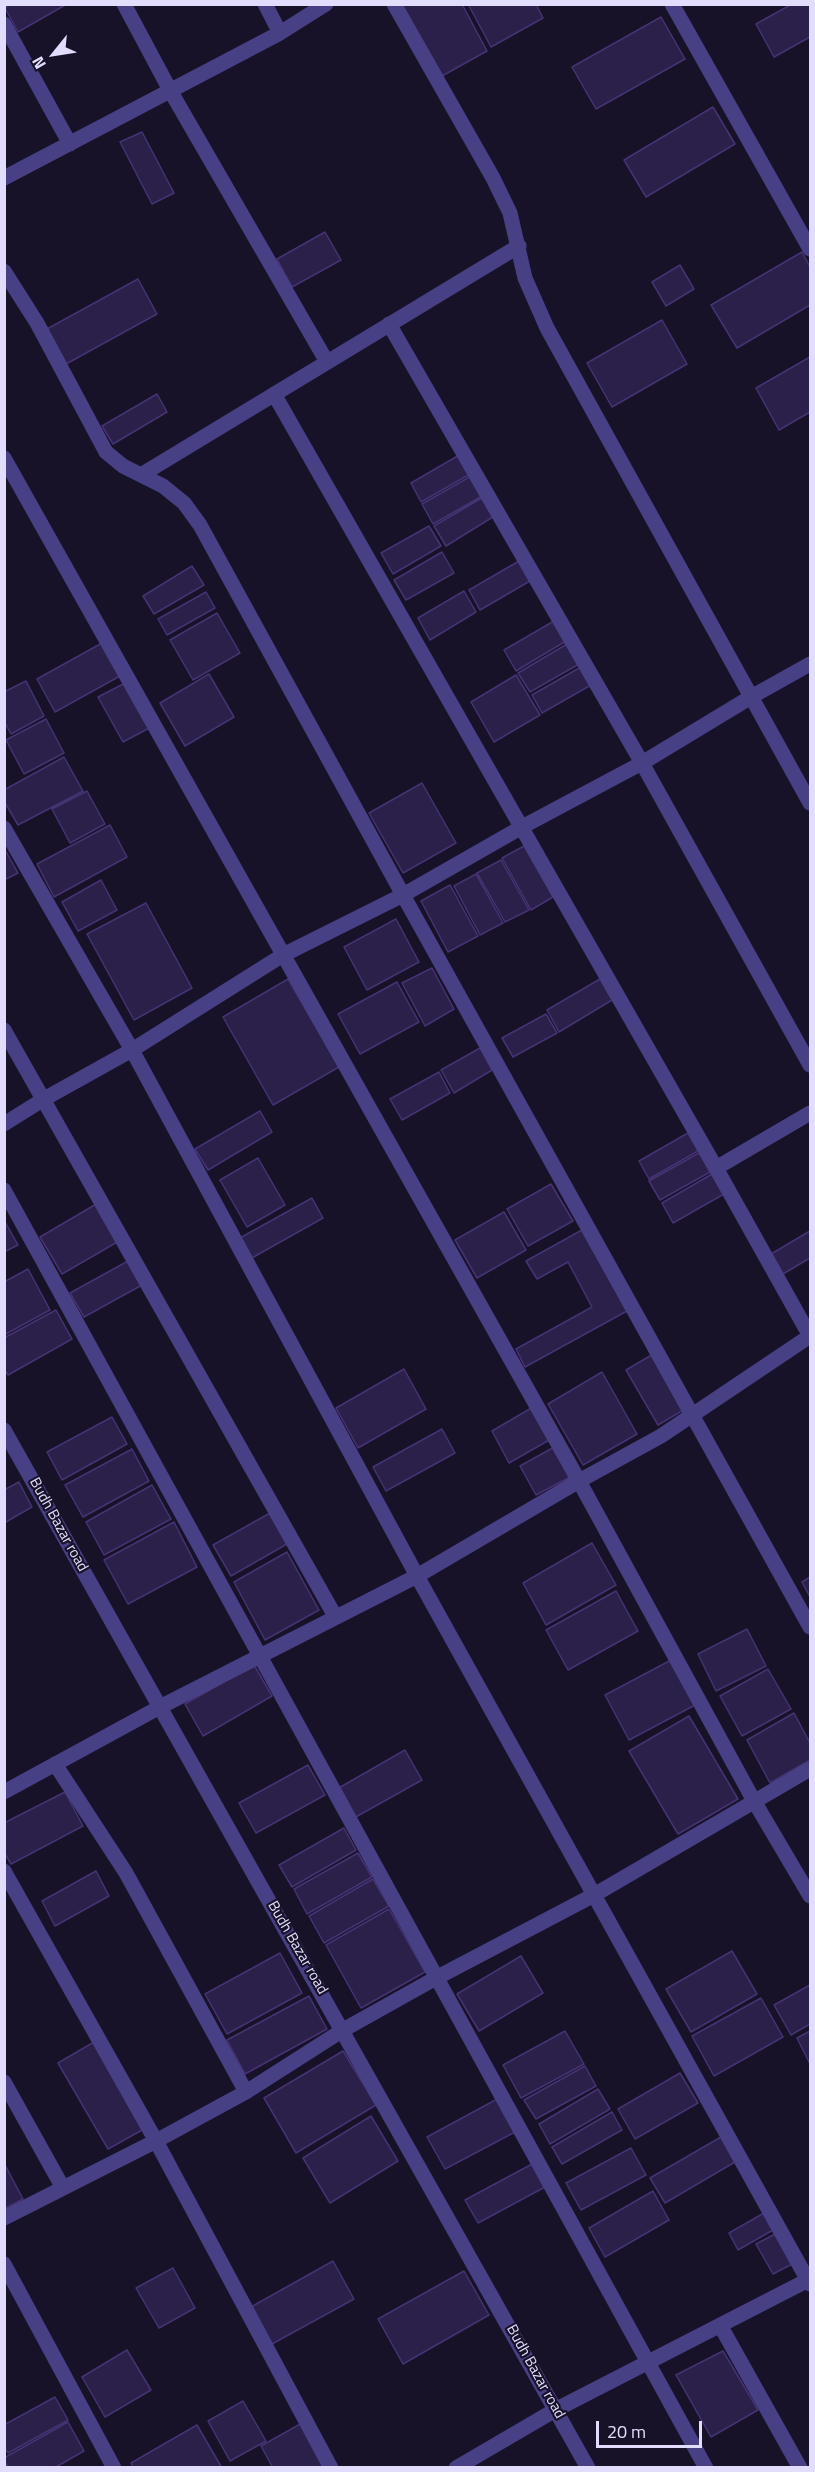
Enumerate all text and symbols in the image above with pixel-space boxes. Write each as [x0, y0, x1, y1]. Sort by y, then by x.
north arrow [24, 24, 84, 84]
text: N [25, 52, 52, 74]
street label: Budh Bazar road [25, 1475, 91, 1575]
street label: Budh Bazar road [263, 1898, 331, 1998]
street label: Budh Bazar road [502, 2322, 568, 2422]
scale bar [599, 2409, 706, 2447]
text: 20 m [607, 2418, 646, 2445]

